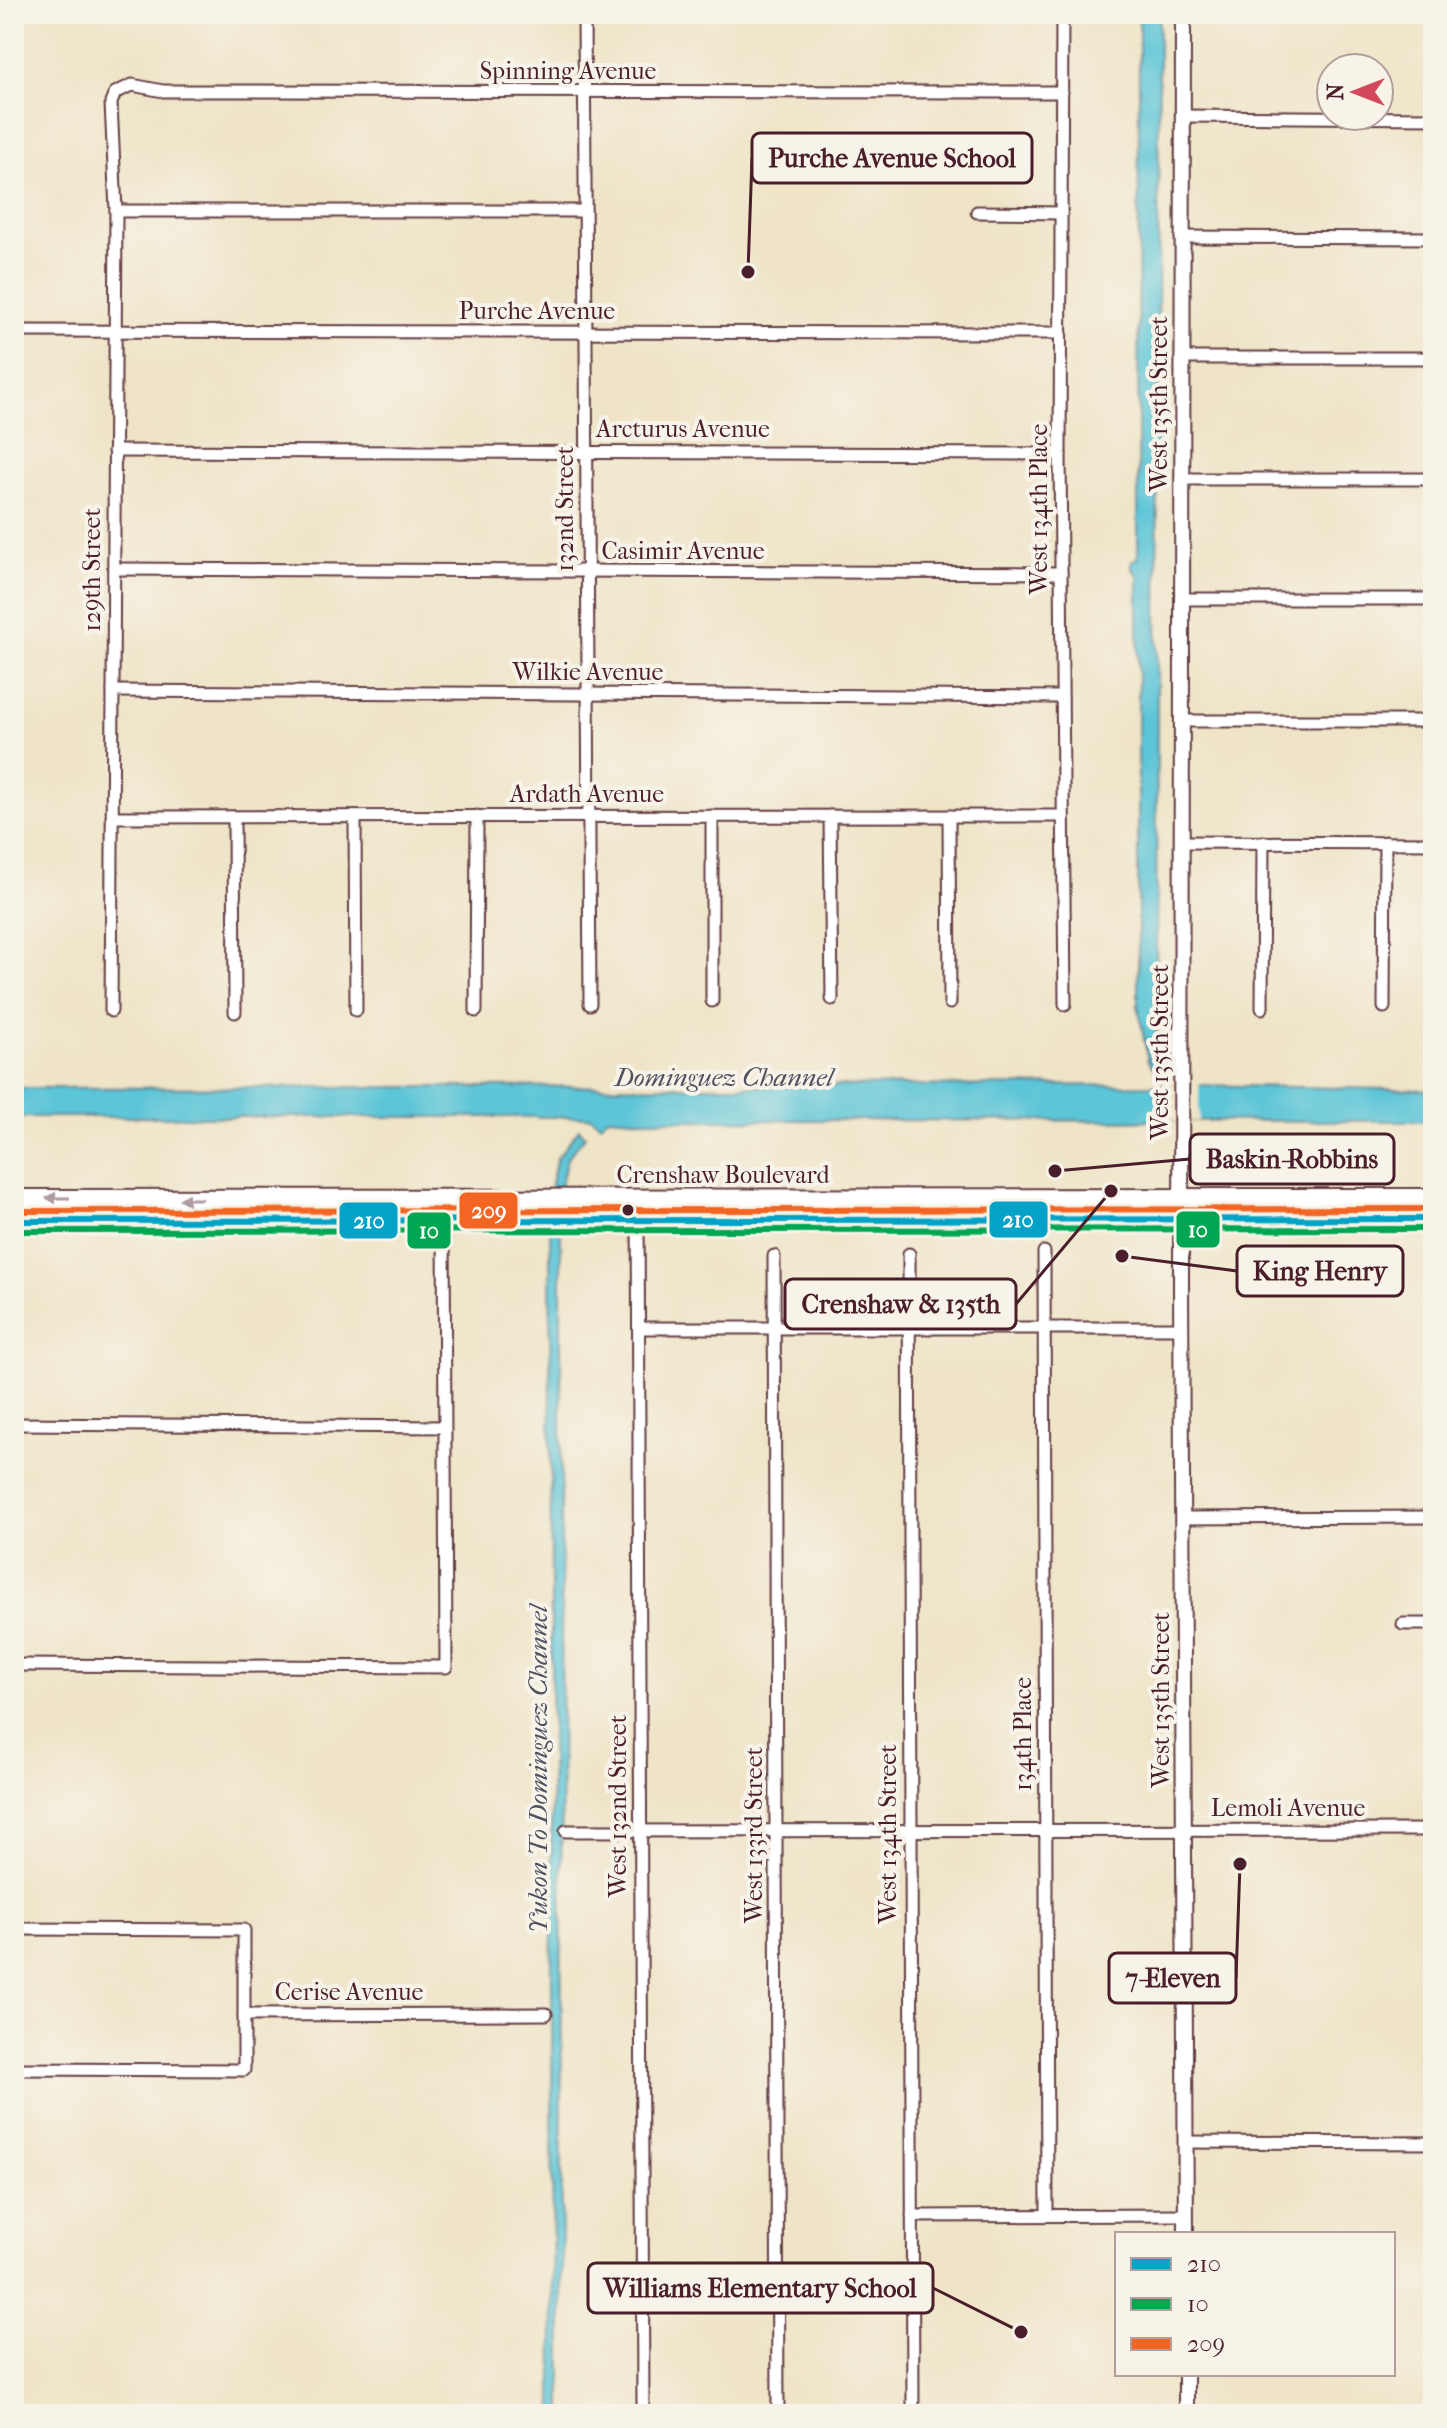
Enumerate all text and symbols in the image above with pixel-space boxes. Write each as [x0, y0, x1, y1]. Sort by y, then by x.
north arrow [1315, 52, 1395, 132]
street label: Spinning Avenue [480, 57, 656, 85]
text: N [1323, 83, 1349, 100]
callout: Purche Avenue School [752, 133, 1032, 183]
text: Purche Avenue School [768, 143, 1017, 174]
street label: Purche Avenue [459, 297, 615, 325]
street label: West 135th Street [1145, 316, 1173, 493]
street label: Arcturus Avenue [595, 415, 770, 443]
street label: West 134th Place [1025, 423, 1053, 595]
street label: 132nd Street [551, 446, 579, 572]
street label: 129th Street [78, 508, 106, 632]
street label: Casimir Avenue [601, 537, 765, 565]
street label: Wilkie Avenue [512, 658, 664, 686]
street label: Ardath Avenue [509, 780, 664, 808]
street label: West 135th Street [1146, 964, 1174, 1141]
water label: Dominguez Channel [613, 1062, 836, 1093]
callout: Baskin-Robbins [1190, 1134, 1394, 1184]
text: Baskin-Robbins [1206, 1144, 1379, 1175]
street label: Crenshaw Boulevard [617, 1161, 830, 1189]
line badge: 209 [458, 1191, 519, 1230]
one-way arrow [45, 1192, 70, 1204]
one-way arrow [178, 1193, 203, 1205]
text: 209 [472, 1198, 507, 1224]
line badge: 210 [988, 1200, 1049, 1239]
line badge: 210 [338, 1201, 399, 1240]
unlabelled marker [620, 1202, 636, 1218]
text: 210 [1002, 1207, 1034, 1233]
text: 210 [353, 1208, 385, 1234]
line badge: 10 [1175, 1210, 1221, 1249]
line badge: 10 [406, 1211, 452, 1250]
text: 10 [1188, 1217, 1208, 1243]
text: 10 [419, 1218, 439, 1244]
callout: King Henry [1237, 1246, 1403, 1296]
text: King Henry [1253, 1256, 1389, 1287]
callout: Crenshaw & 135th [785, 1279, 1016, 1329]
text: Crenshaw & 135th [802, 1289, 1001, 1320]
water label: Yukon To Dominguez Channel [523, 1602, 554, 1933]
street label: West 135th Street [1147, 1612, 1175, 1789]
street label: 134th Place [1009, 1677, 1037, 1791]
street label: West 132nd Street [604, 1714, 632, 1898]
street label: West 134th Street [874, 1744, 902, 1925]
street label: West 133rd Street [740, 1747, 768, 1924]
street label: Lemoli Avenue [1211, 1794, 1365, 1822]
callout: 7-Eleven [1109, 1953, 1236, 2003]
text: 7-Eleven [1124, 1963, 1222, 1994]
street label: Cerise Avenue [275, 1978, 423, 2006]
legend [1115, 2232, 1395, 2376]
text: 210 [1187, 2250, 1221, 2278]
callout: Williams Elementary School [588, 2263, 933, 2313]
text: Williams Elementary School [602, 2273, 917, 2304]
text: 10 [1187, 2290, 1209, 2318]
text: 209 [1187, 2330, 1225, 2358]

